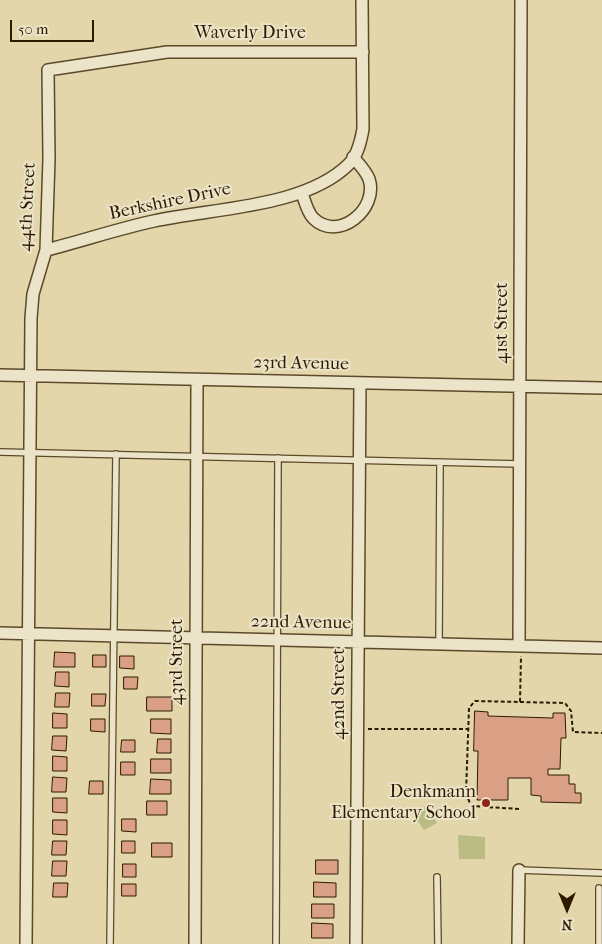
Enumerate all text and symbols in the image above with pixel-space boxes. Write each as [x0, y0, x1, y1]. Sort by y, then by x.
scale bar [12, 10, 96, 42]
text: 50 m [18, 20, 48, 38]
street label: Waverly Drive [194, 23, 306, 45]
street label: 44th Street [15, 162, 41, 252]
street label: Berkshire Drive [107, 179, 233, 225]
street label: 41st Street [492, 282, 514, 364]
street label: 23rd Avenue [253, 352, 349, 376]
street label: 22nd Avenue [251, 611, 351, 635]
street label: 43rd Street [167, 619, 189, 705]
street label: 42nd Street [329, 648, 351, 740]
place label: Denkmann Elementary School [331, 782, 476, 824]
marker: Denkmann Elementary School [480, 797, 492, 809]
north arrow [542, 884, 592, 934]
text: N [562, 916, 572, 933]

